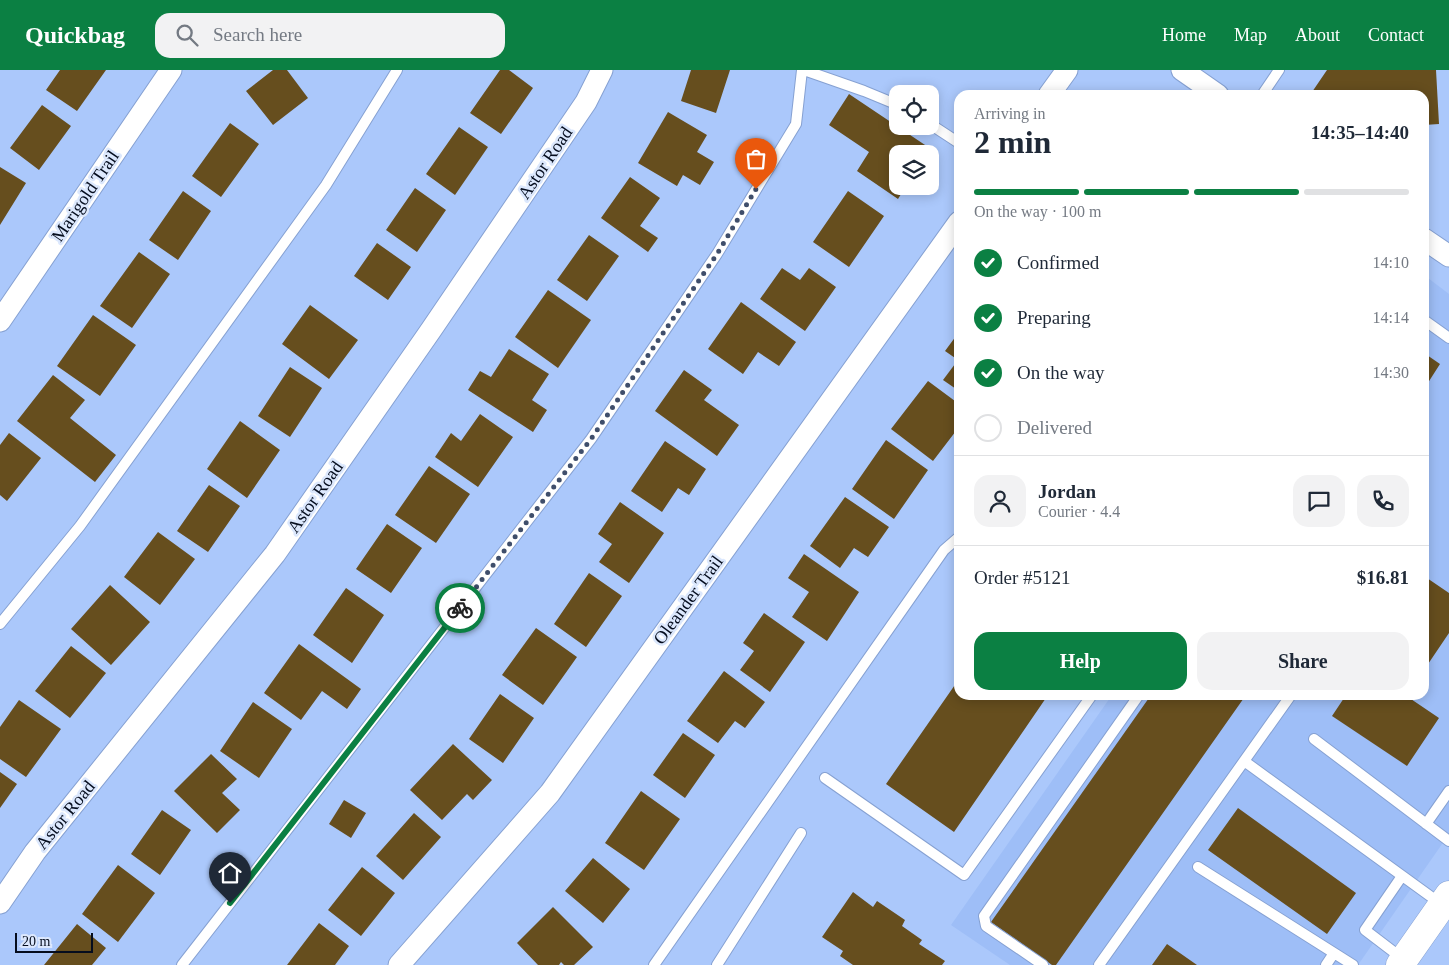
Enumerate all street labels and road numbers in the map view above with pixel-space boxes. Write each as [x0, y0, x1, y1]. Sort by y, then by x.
street label: Astor Road [514, 123, 576, 203]
street label: Marigold Trail [47, 147, 123, 245]
street label: Astor Road [283, 457, 347, 537]
street label: Oleander Trail [649, 552, 727, 648]
street label: Astor Road [31, 777, 99, 853]

